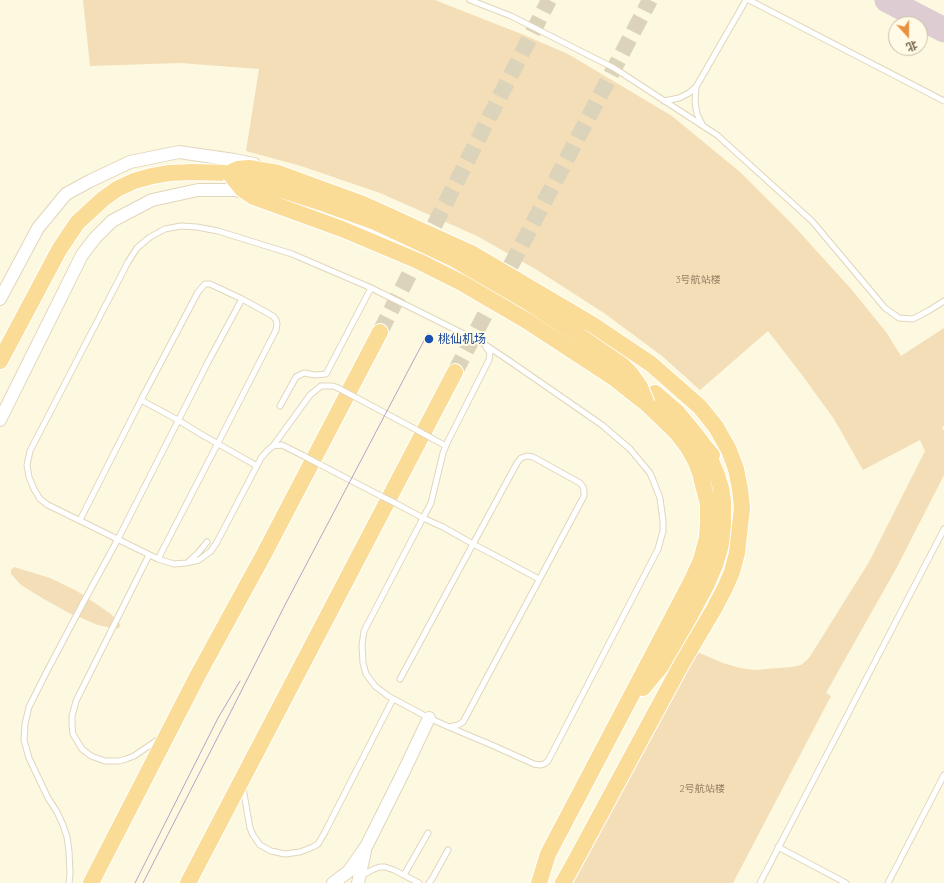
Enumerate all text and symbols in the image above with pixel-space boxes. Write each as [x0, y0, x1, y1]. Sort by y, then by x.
north arrow [888, 16, 928, 56]
text: 北 [904, 38, 920, 55]
house number: 3号航站楼 [675, 274, 721, 286]
place label: 桃仙机场 [438, 332, 486, 346]
marker: 桃仙机场 [423, 333, 435, 345]
house number: 2号航站楼 [679, 783, 725, 795]

